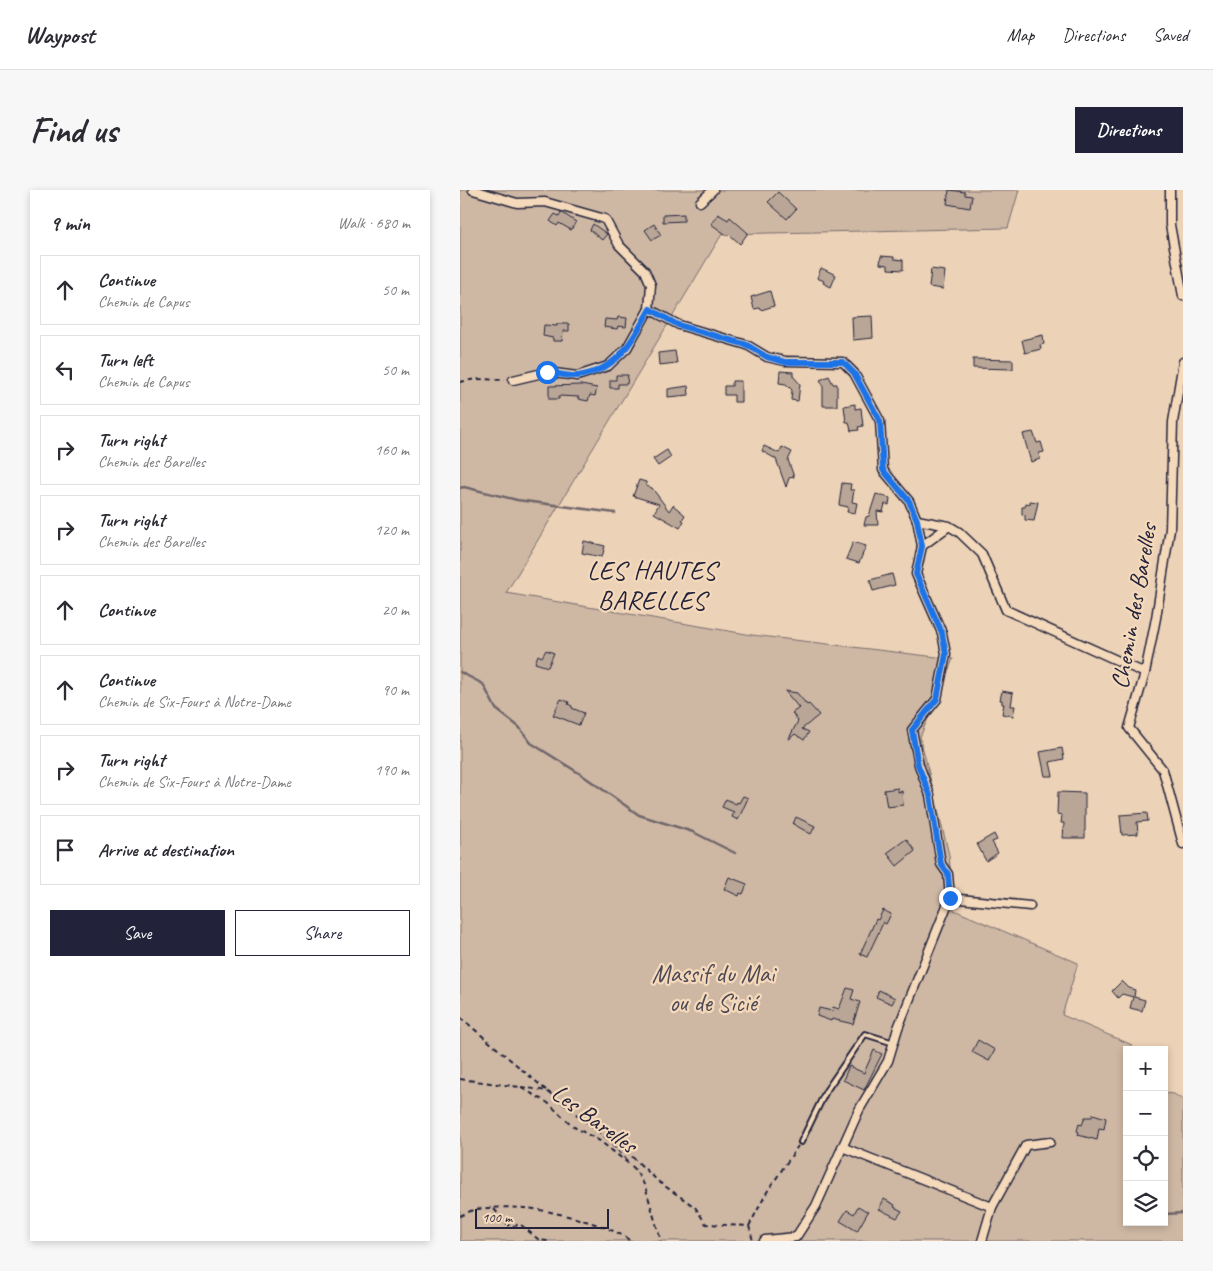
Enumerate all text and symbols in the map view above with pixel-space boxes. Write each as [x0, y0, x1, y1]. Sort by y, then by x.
text: Waypost [25, 20, 95, 50]
text: Map [1007, 24, 1034, 46]
text: Directions [1062, 24, 1125, 46]
text: Saved [1153, 24, 1188, 46]
button: Directions [1075, 107, 1183, 153]
text: Find us [30, 108, 117, 153]
text: 9 min [50, 210, 90, 236]
text: Walk · 680 m [338, 213, 410, 233]
text: Continue [98, 268, 155, 292]
icon: ahead [51, 276, 79, 304]
text: 50 m [382, 280, 409, 300]
text: Chemin de Capus [98, 292, 189, 312]
text: Turn left [98, 348, 153, 372]
icon: left [51, 356, 79, 384]
text: 50 m [382, 360, 409, 380]
route start [536, 361, 559, 384]
text: Chemin de Capus [98, 372, 189, 392]
text: Turn right [98, 428, 165, 452]
icon: right [51, 436, 79, 464]
text: 160 m [375, 440, 409, 460]
text: Chemin des Barelles [98, 452, 205, 472]
text: Turn right [98, 508, 165, 532]
icon: right [51, 516, 79, 544]
street label: Chemin des Barelles [1104, 518, 1165, 691]
text: 120 m [375, 520, 409, 540]
text: Chemin des Barelles [98, 532, 205, 552]
district label: LES HAUTES BARELLES [587, 554, 721, 617]
icon: ahead [51, 596, 79, 624]
text: Continue [98, 598, 155, 622]
text: 20 m [382, 600, 409, 620]
text: Continue [98, 668, 155, 692]
icon: ahead [51, 676, 79, 704]
text: 90 m [382, 680, 409, 700]
text: Chemin de Six-Fours à Notre-Dame [98, 692, 291, 712]
text: Turn right [98, 748, 165, 772]
icon: right [51, 756, 79, 784]
text: 190 m [375, 760, 409, 780]
text: Chemin de Six-Fours à Notre-Dame [98, 772, 291, 792]
icon: arrive [51, 836, 79, 864]
text: Arrive at destination [98, 838, 234, 862]
route end [939, 887, 962, 910]
button: Save [50, 910, 225, 956]
button: Share [235, 910, 410, 956]
park label: Massif du Mai ou de Sicié [652, 958, 778, 1019]
map controls [1123, 1046, 1168, 1226]
button: + [1123, 1046, 1168, 1091]
street label: Les Barelles [545, 1077, 646, 1162]
button: − [1123, 1091, 1168, 1136]
button: locate [1123, 1136, 1168, 1181]
button: layers [1123, 1181, 1168, 1226]
scale bar [475, 1206, 609, 1229]
text: 100 m [482, 1209, 512, 1226]

